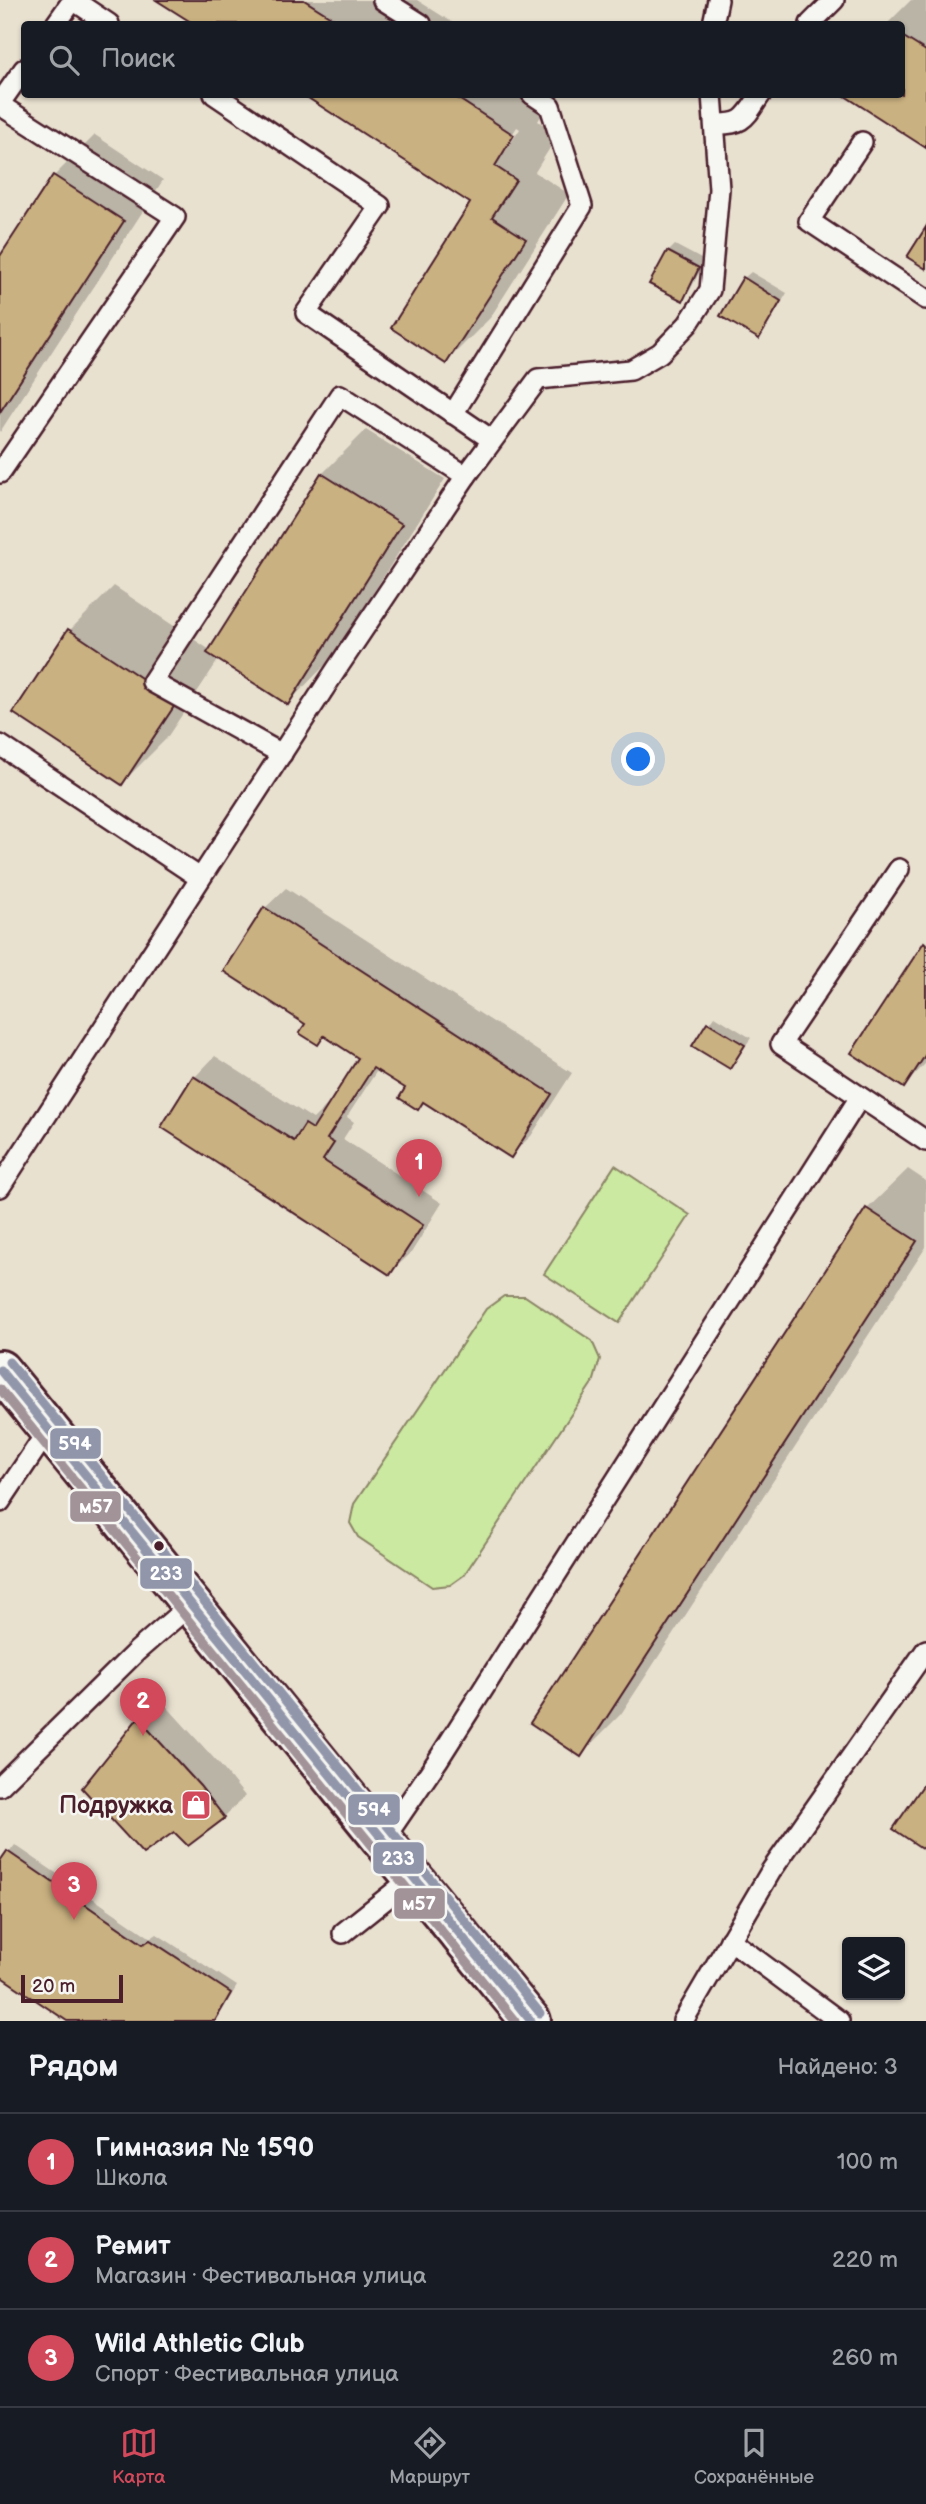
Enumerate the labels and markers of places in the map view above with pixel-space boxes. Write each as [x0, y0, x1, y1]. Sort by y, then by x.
pin: 1 [396, 1139, 442, 1197]
unlabelled marker [152, 1539, 166, 1553]
pin: 2 [120, 1678, 166, 1736]
shop icon: Подружка [179, 1788, 213, 1822]
place label: Подружка [59, 1791, 174, 1820]
pin: 3 [51, 1862, 97, 1920]

